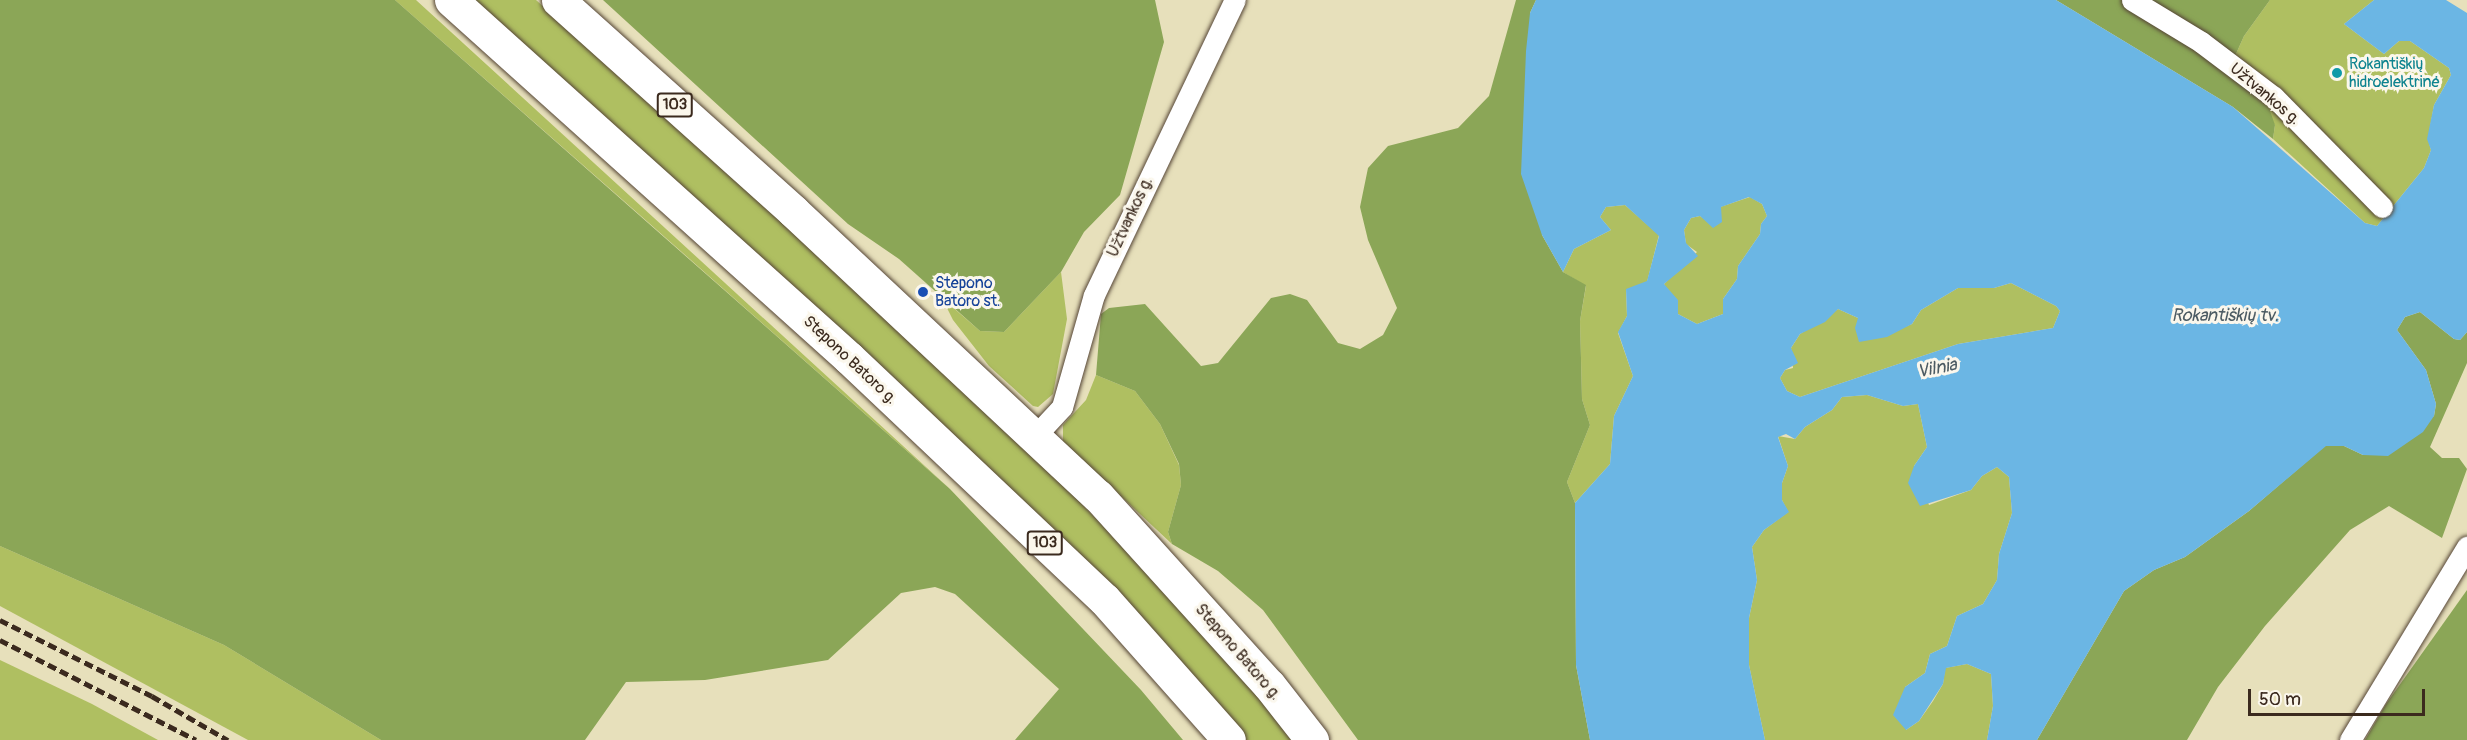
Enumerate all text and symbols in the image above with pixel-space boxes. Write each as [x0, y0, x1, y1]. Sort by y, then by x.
place label: Rokantiškių hidroelektrinė [2349, 54, 2440, 92]
street label: Užtvankos g. [2226, 59, 2304, 129]
marker: Rokantiškių hidroelektrinė [2330, 66, 2344, 80]
road number: 103 [656, 93, 694, 117]
street label: Užtvankos g. [1103, 174, 1157, 260]
place label: Stepono Batoro st. [935, 273, 1001, 311]
marker: Stepono Batoro st. [916, 285, 930, 299]
water label: Rokantiškių tv. [2171, 305, 2279, 327]
street label: Stepono Batoro g. [799, 312, 901, 408]
water label: Vilnia [1915, 355, 1959, 383]
road number: 103 [1026, 531, 1064, 555]
street label: Stepono Batoro g. [1191, 600, 1285, 704]
scale bar [2251, 677, 2428, 715]
text: 50 m [2259, 688, 2301, 711]

